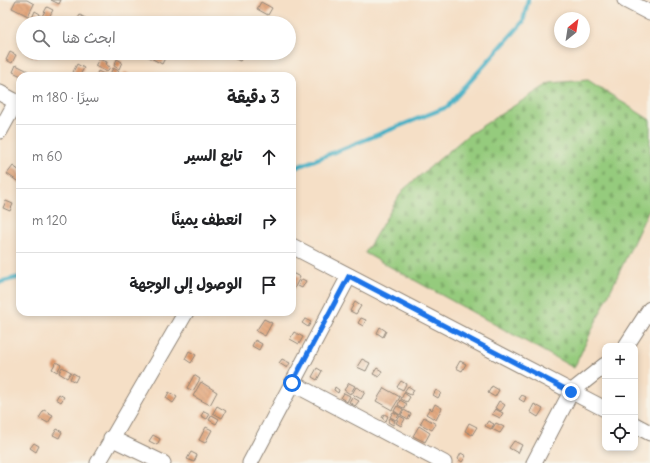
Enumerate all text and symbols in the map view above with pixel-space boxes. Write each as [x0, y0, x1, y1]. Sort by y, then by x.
north arrow [554, 12, 590, 48]
search box [16, 16, 296, 60]
icon: search [30, 27, 52, 49]
text: ابحث هنا [62, 28, 116, 47]
text: 3 دقيقة [227, 86, 280, 108]
text: سيرًا · 180 m [32, 89, 99, 106]
text: تابع السير [185, 146, 242, 165]
icon: ahead [258, 146, 280, 168]
text: 60 m [32, 148, 63, 165]
text: انعطف يمينًا [171, 210, 242, 229]
icon: right [258, 210, 280, 232]
text: 120 m [32, 212, 67, 229]
text: الوصول إلى الوجهة [129, 274, 242, 293]
icon: arrive [258, 274, 280, 296]
map controls [602, 343, 638, 451]
button: + [602, 343, 638, 379]
route start [283, 374, 301, 392]
button: − [602, 379, 638, 415]
route end [562, 383, 580, 401]
button: locate [602, 415, 638, 451]

